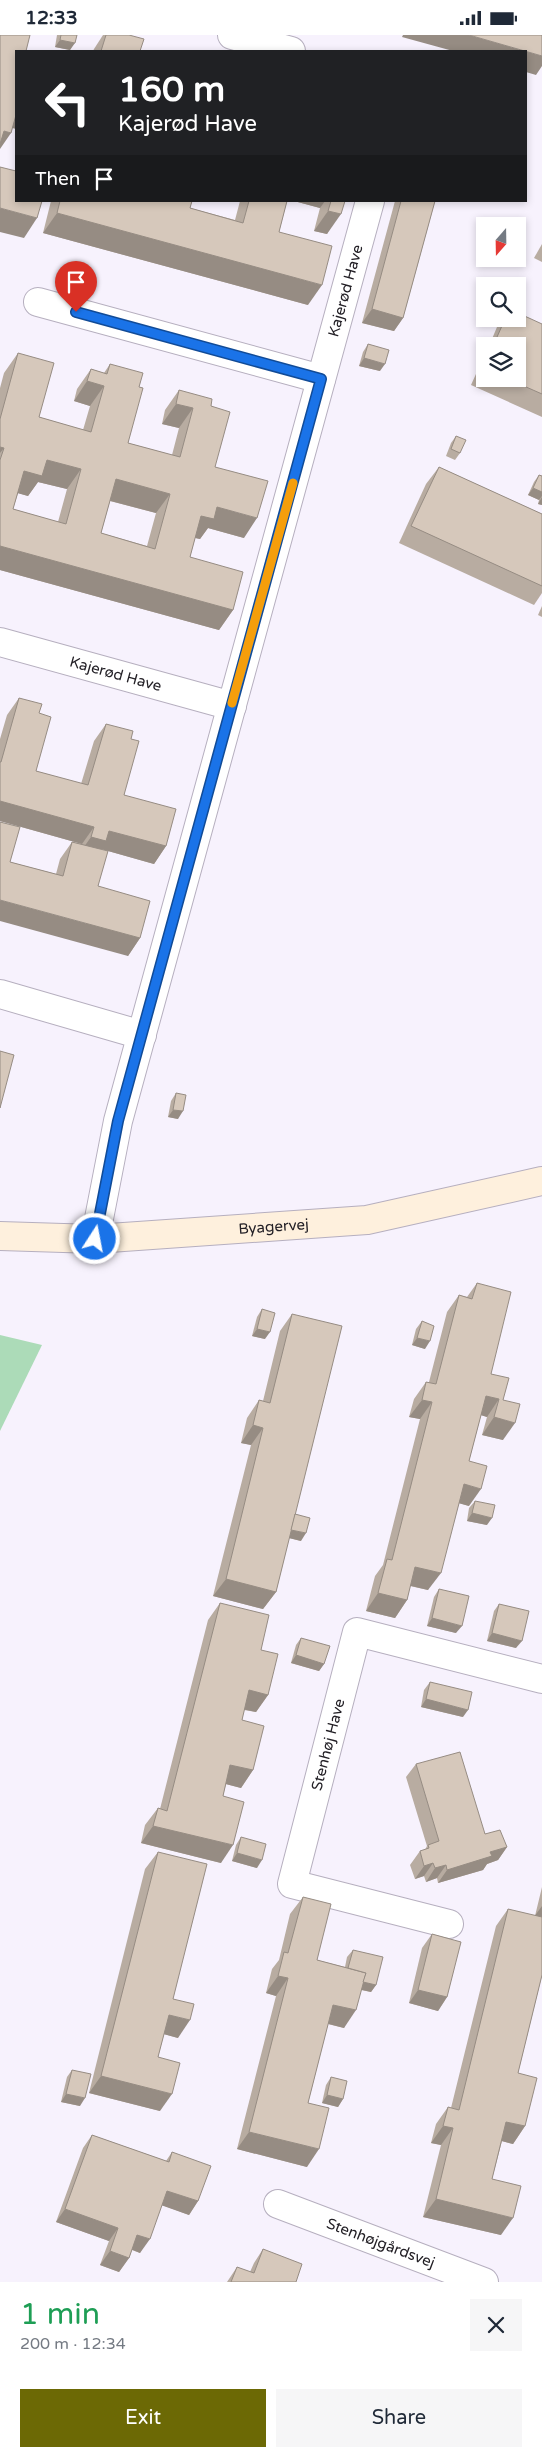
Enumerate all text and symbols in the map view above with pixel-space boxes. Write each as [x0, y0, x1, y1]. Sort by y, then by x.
text: 12:33 [25, 7, 78, 29]
text: 160 m [118, 69, 225, 111]
icon: left [35, 70, 100, 135]
text: Kajerød Have [118, 111, 257, 137]
icon: arrive [90, 165, 118, 193]
text: Then [35, 168, 80, 190]
north arrow [476, 217, 526, 267]
map controls [476, 217, 526, 387]
street label: Kajerød Have [324, 243, 367, 339]
pin [55, 261, 97, 312]
icon: arrive [62, 268, 90, 296]
button: search [476, 277, 526, 327]
button: layers [476, 337, 526, 387]
street label: Kajerød Have [68, 653, 164, 695]
position arrow [68, 1212, 120, 1264]
street label: Byagervej [238, 1215, 309, 1238]
street label: Stenhøj Have [307, 1697, 348, 1792]
street label: Stenhøjgårdsvej [324, 2214, 438, 2272]
text: 1 min [20, 2296, 100, 2333]
button: close [470, 2299, 522, 2351]
text: 200 m · 12:34 [20, 2334, 126, 2354]
button: Exit [20, 2389, 266, 2447]
button: Share [276, 2389, 522, 2447]

